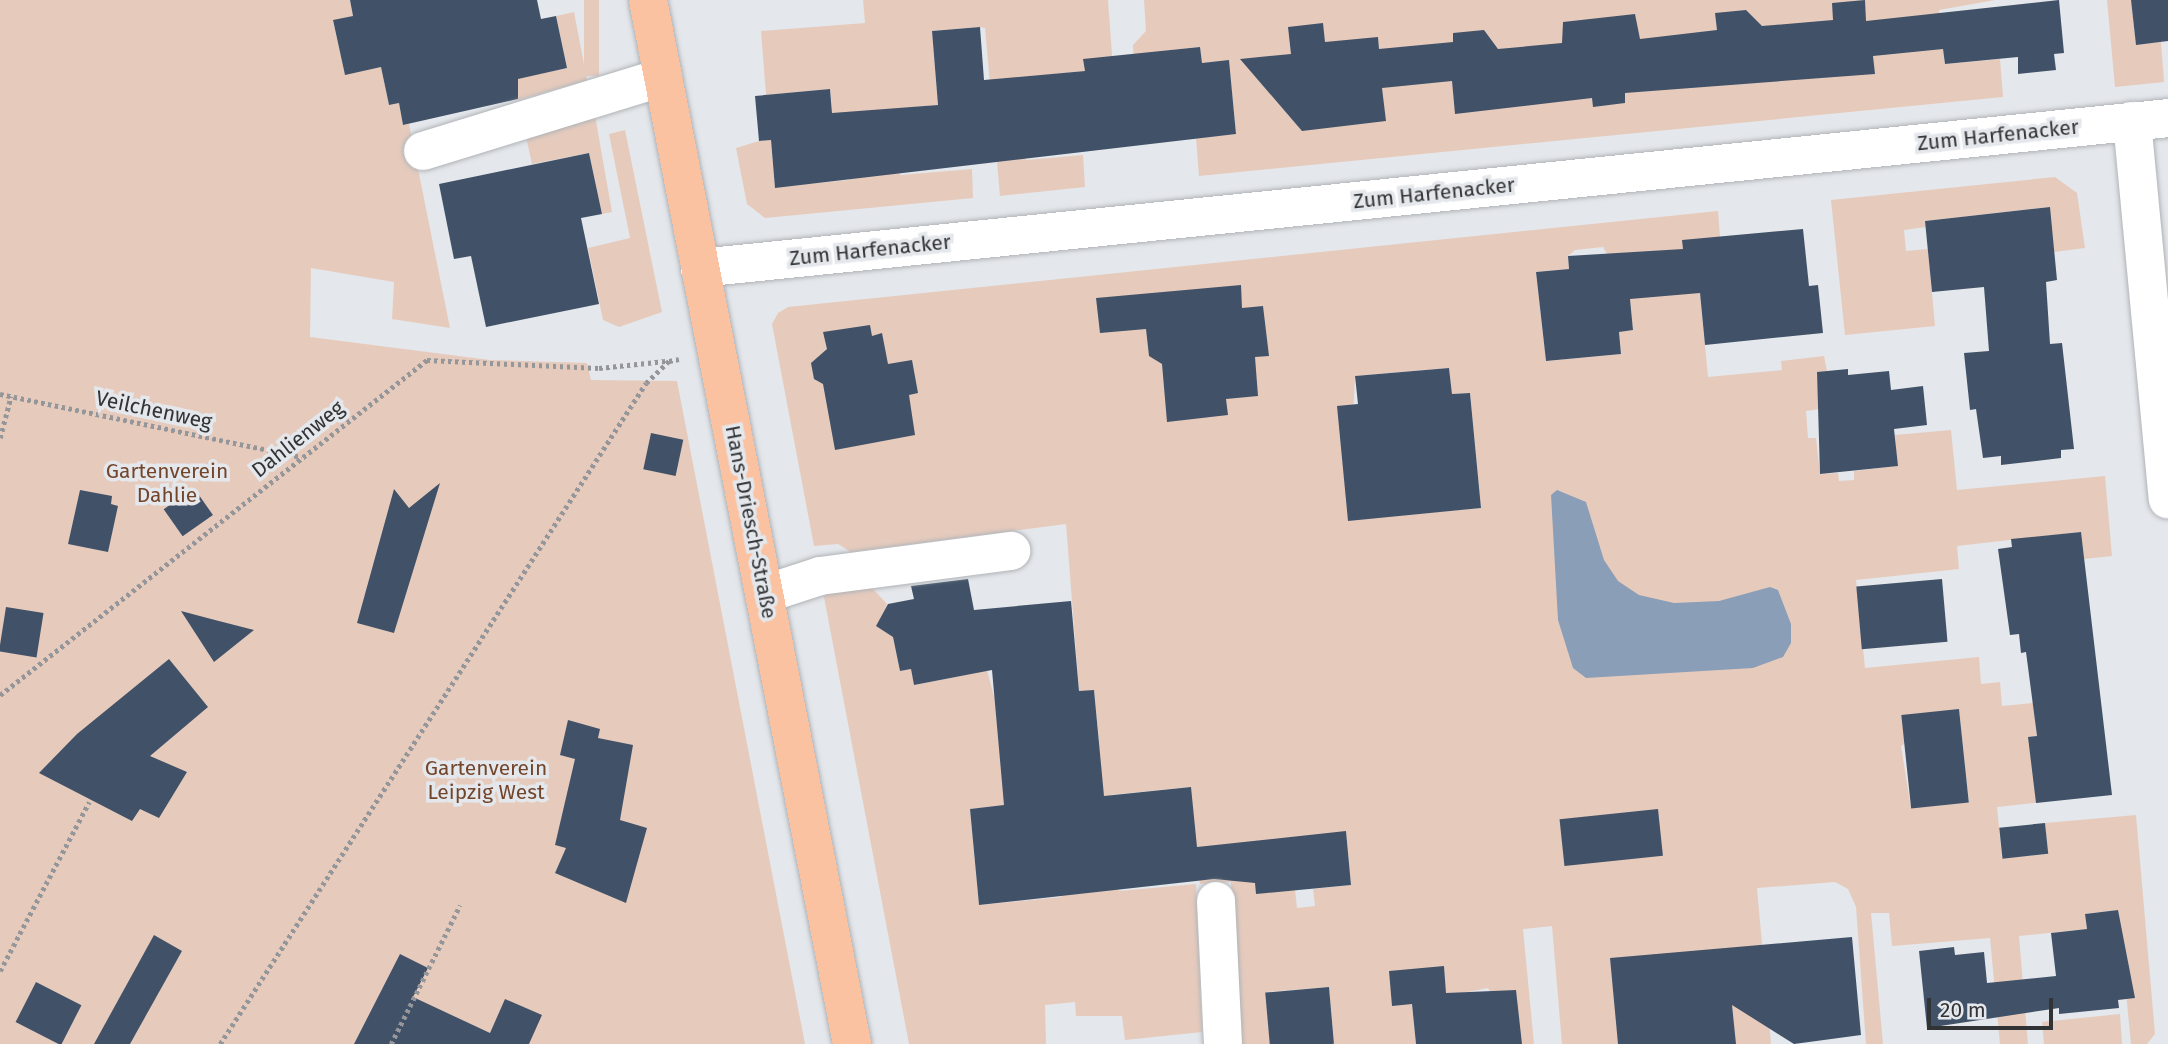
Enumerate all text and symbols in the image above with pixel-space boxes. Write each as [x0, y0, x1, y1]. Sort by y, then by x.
street label: Zum Harfenacker [1916, 114, 2080, 156]
street label: Zum Harfenacker [1352, 172, 1516, 214]
street label: Zum Harfenacker [788, 229, 952, 271]
street label: Veilchenweg [94, 385, 214, 435]
street label: Dahlienweg [247, 395, 349, 483]
street label: Hans-Driesch-Straße [720, 423, 782, 621]
park label: Gartenverein Dahlie [106, 458, 228, 508]
park label: Gartenverein Leipzig West [425, 755, 547, 805]
scale bar [1930, 984, 2056, 1028]
text: 20 m [1940, 997, 1986, 1023]

